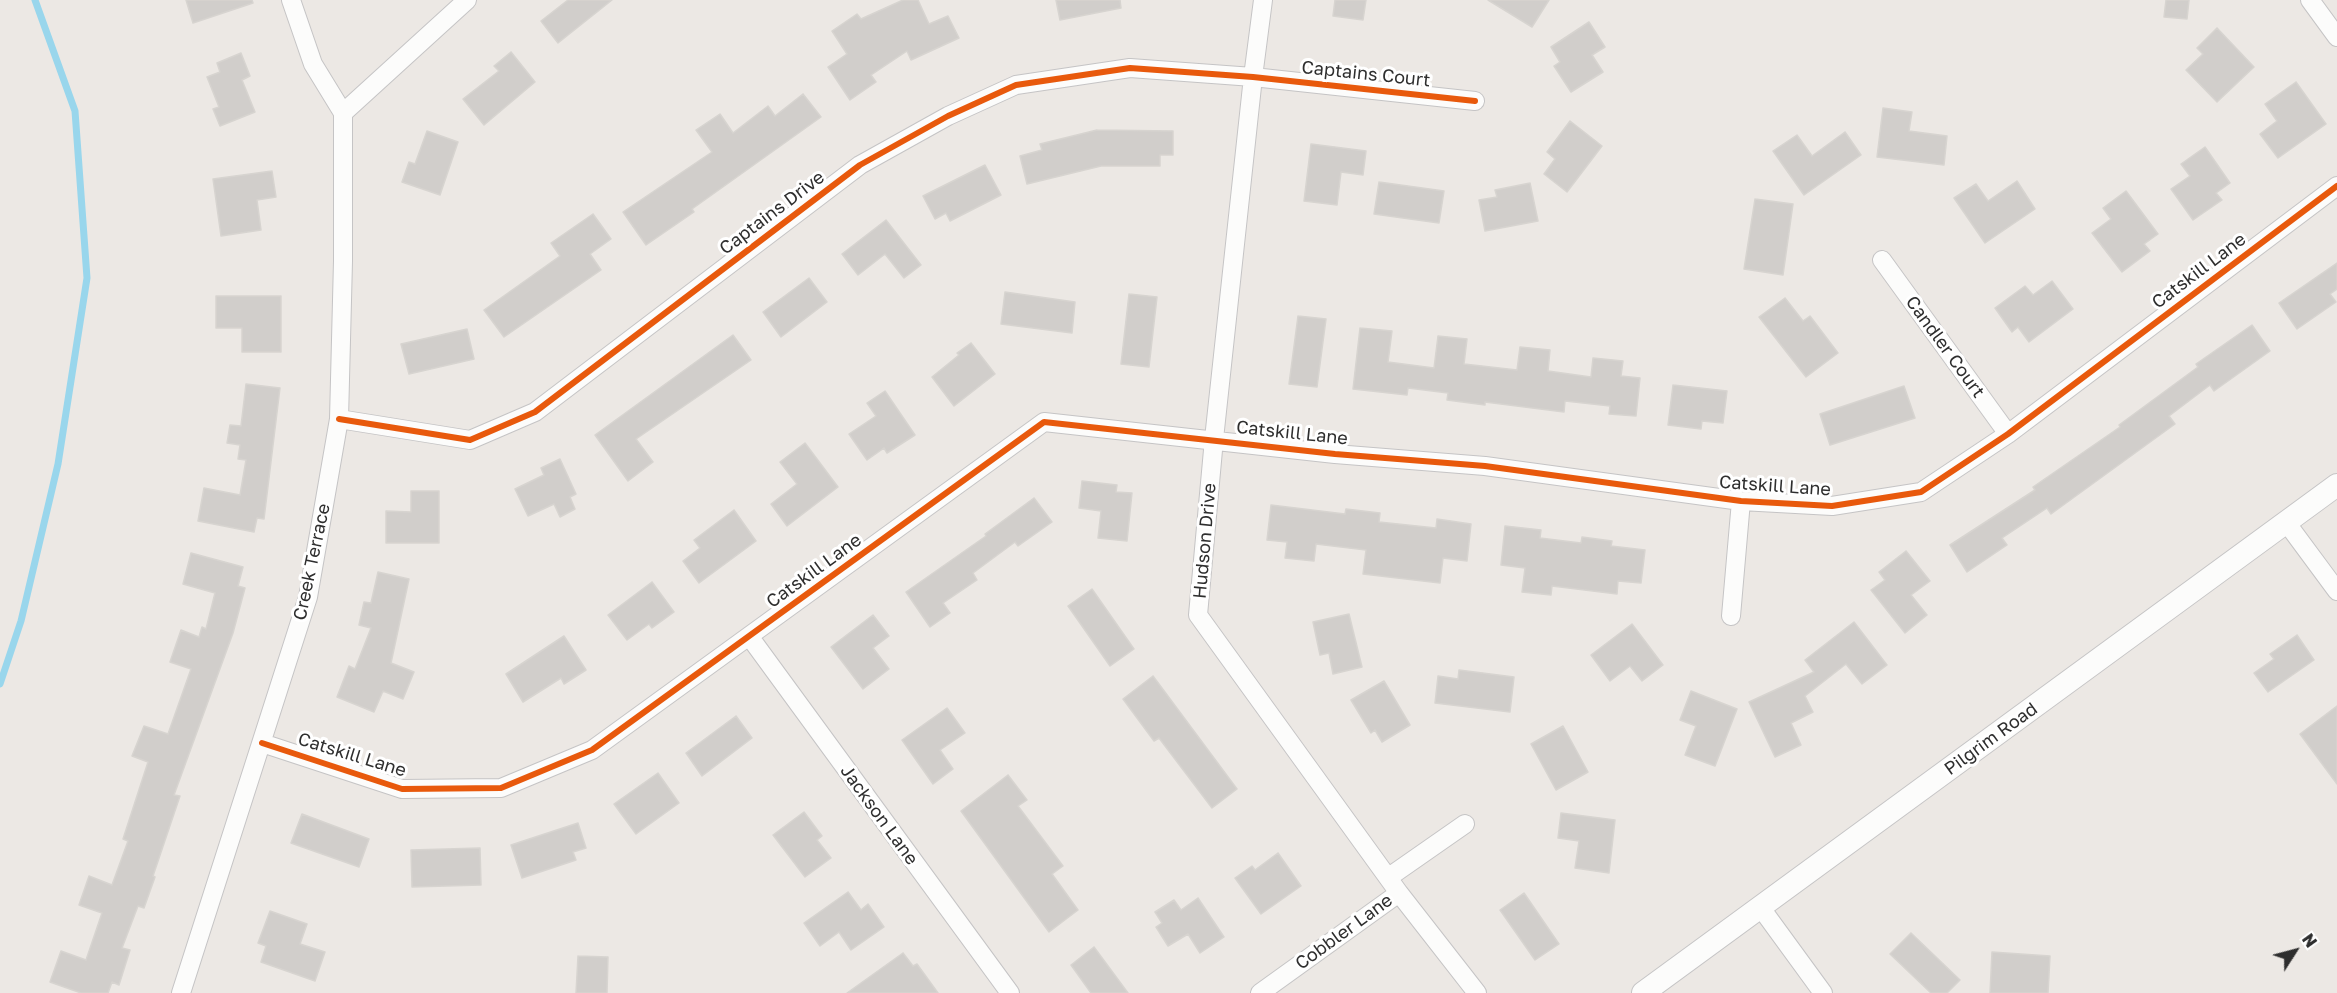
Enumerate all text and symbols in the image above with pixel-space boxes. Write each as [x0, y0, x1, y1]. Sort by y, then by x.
street label: Captains Court [1301, 57, 1431, 91]
street label: Captains Drive [715, 167, 829, 259]
street label: Catskill Lane [2148, 229, 2250, 313]
street label: Candler Court [1901, 292, 1989, 402]
street label: Catskill Lane [1235, 416, 1349, 450]
street label: Catskill Lane [1718, 471, 1832, 501]
street label: Hudson Drive [1189, 482, 1221, 600]
street label: Creek Terrace [289, 502, 335, 622]
street label: Catskill Lane [762, 529, 866, 613]
street label: Pilgrim Road [1940, 698, 2042, 780]
street label: Catskill Lane [295, 728, 409, 782]
street label: Jackson Lane [836, 761, 922, 869]
street label: Cobbler Lane [1291, 890, 1397, 974]
north arrow [2265, 921, 2325, 981]
text: N [2298, 930, 2321, 951]

